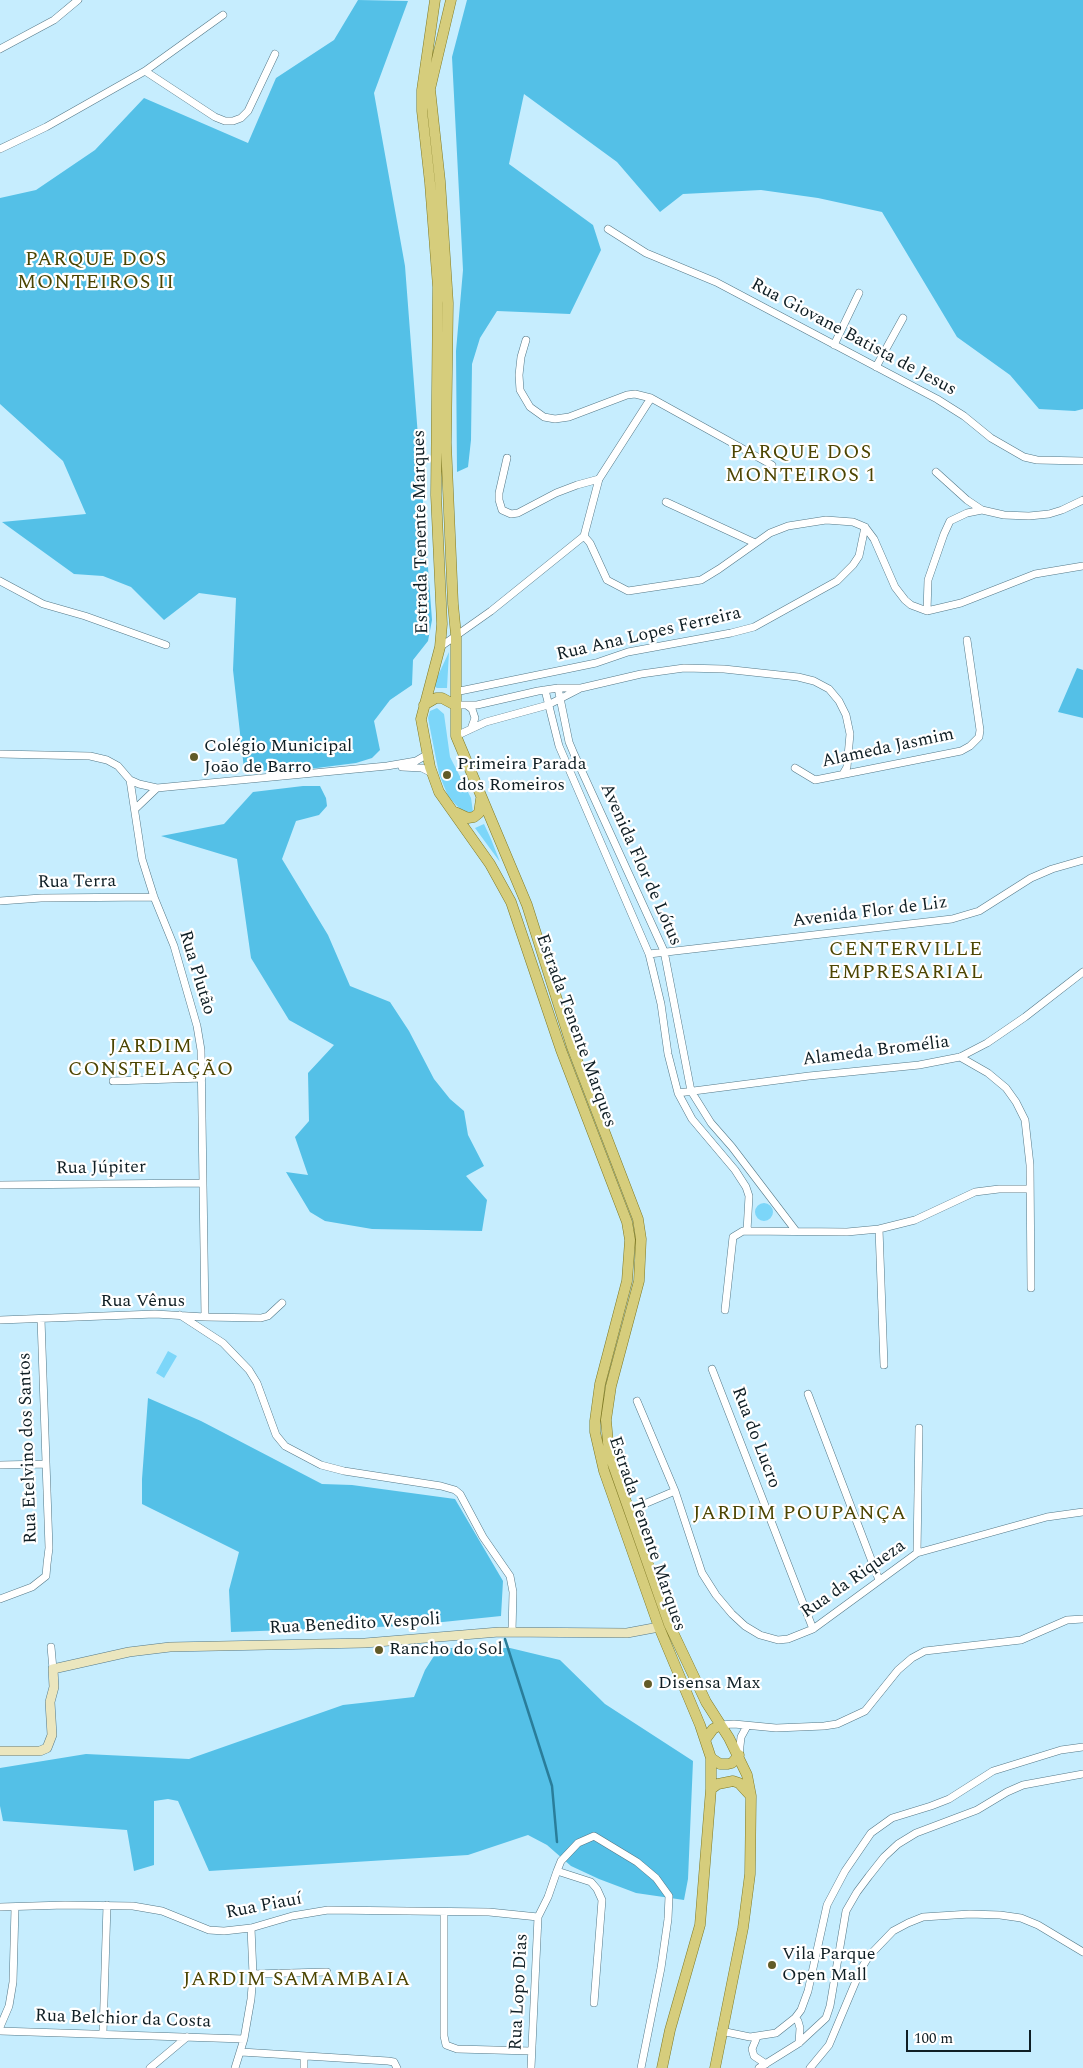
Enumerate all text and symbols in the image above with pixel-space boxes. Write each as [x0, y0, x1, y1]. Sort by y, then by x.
district label: PARQUE DOS MONTEIROS II [15, 249, 177, 296]
street label: Rua Giovane Batista de Jesus [746, 275, 960, 401]
street label: Estrada Tenente Marques [409, 430, 435, 634]
district label: PARQUE DOS MONTEIROS 1 [724, 442, 878, 489]
street label: Rua Ana Lopes Ferreira [555, 603, 743, 667]
street label: Alameda Jasmim [820, 724, 956, 774]
place label: Colégio Municipal João de Barro [204, 736, 352, 779]
marker: Colégio Municipal João de Barro [188, 751, 200, 763]
place label: Primeira Parada dos Romeiros [457, 754, 586, 796]
marker: Primeira Parada dos Romeiros [441, 769, 453, 781]
street label: Avenida Flor de Lótus [594, 780, 686, 950]
street label: Rua Terra [38, 872, 116, 894]
street label: Avenida Flor de Liz [791, 893, 949, 933]
street label: Rua Plutão [173, 928, 219, 1018]
street label: Estrada Tenente Marques [530, 931, 620, 1131]
district label: CENTERVILLE EMPRESARIAL [826, 939, 986, 986]
street label: Alameda Bromélia [801, 1032, 951, 1072]
district label: JARDIM CONSTELAÇÃO [67, 1036, 235, 1083]
street label: Rua Júpiter [56, 1157, 146, 1181]
street label: Rua Vênus [101, 1291, 185, 1313]
street label: Rua Etelvino dos Santos [15, 1352, 43, 1544]
street label: Rua do Lucro [726, 1384, 784, 1492]
street label: Estrada Tenente Marques [603, 1434, 689, 1634]
district label: JARDIM POUPANÇA [691, 1503, 909, 1527]
street label: Rua da Riqueza [798, 1536, 910, 1624]
street label: Rua Benedito Vespoli [269, 1610, 441, 1640]
place label: Rancho do Sol [389, 1639, 503, 1661]
marker: Rancho do Sol [373, 1644, 385, 1656]
place label: Disensa Max [658, 1673, 761, 1695]
marker: Disensa Max [642, 1678, 654, 1690]
street label: Rua Piauí [224, 1889, 304, 1925]
street label: Rua Lopo Dias [506, 1933, 534, 2051]
place label: Vila Parque Open Mall [782, 1944, 875, 1986]
marker: Vila Parque Open Mall [766, 1959, 778, 1971]
district label: JARDIM SAMAMBAIA [181, 1969, 413, 1993]
street label: Rua Belchior da Costa [35, 2006, 211, 2034]
scale bar [908, 2020, 1033, 2052]
text: 100 m [914, 2027, 953, 2050]

